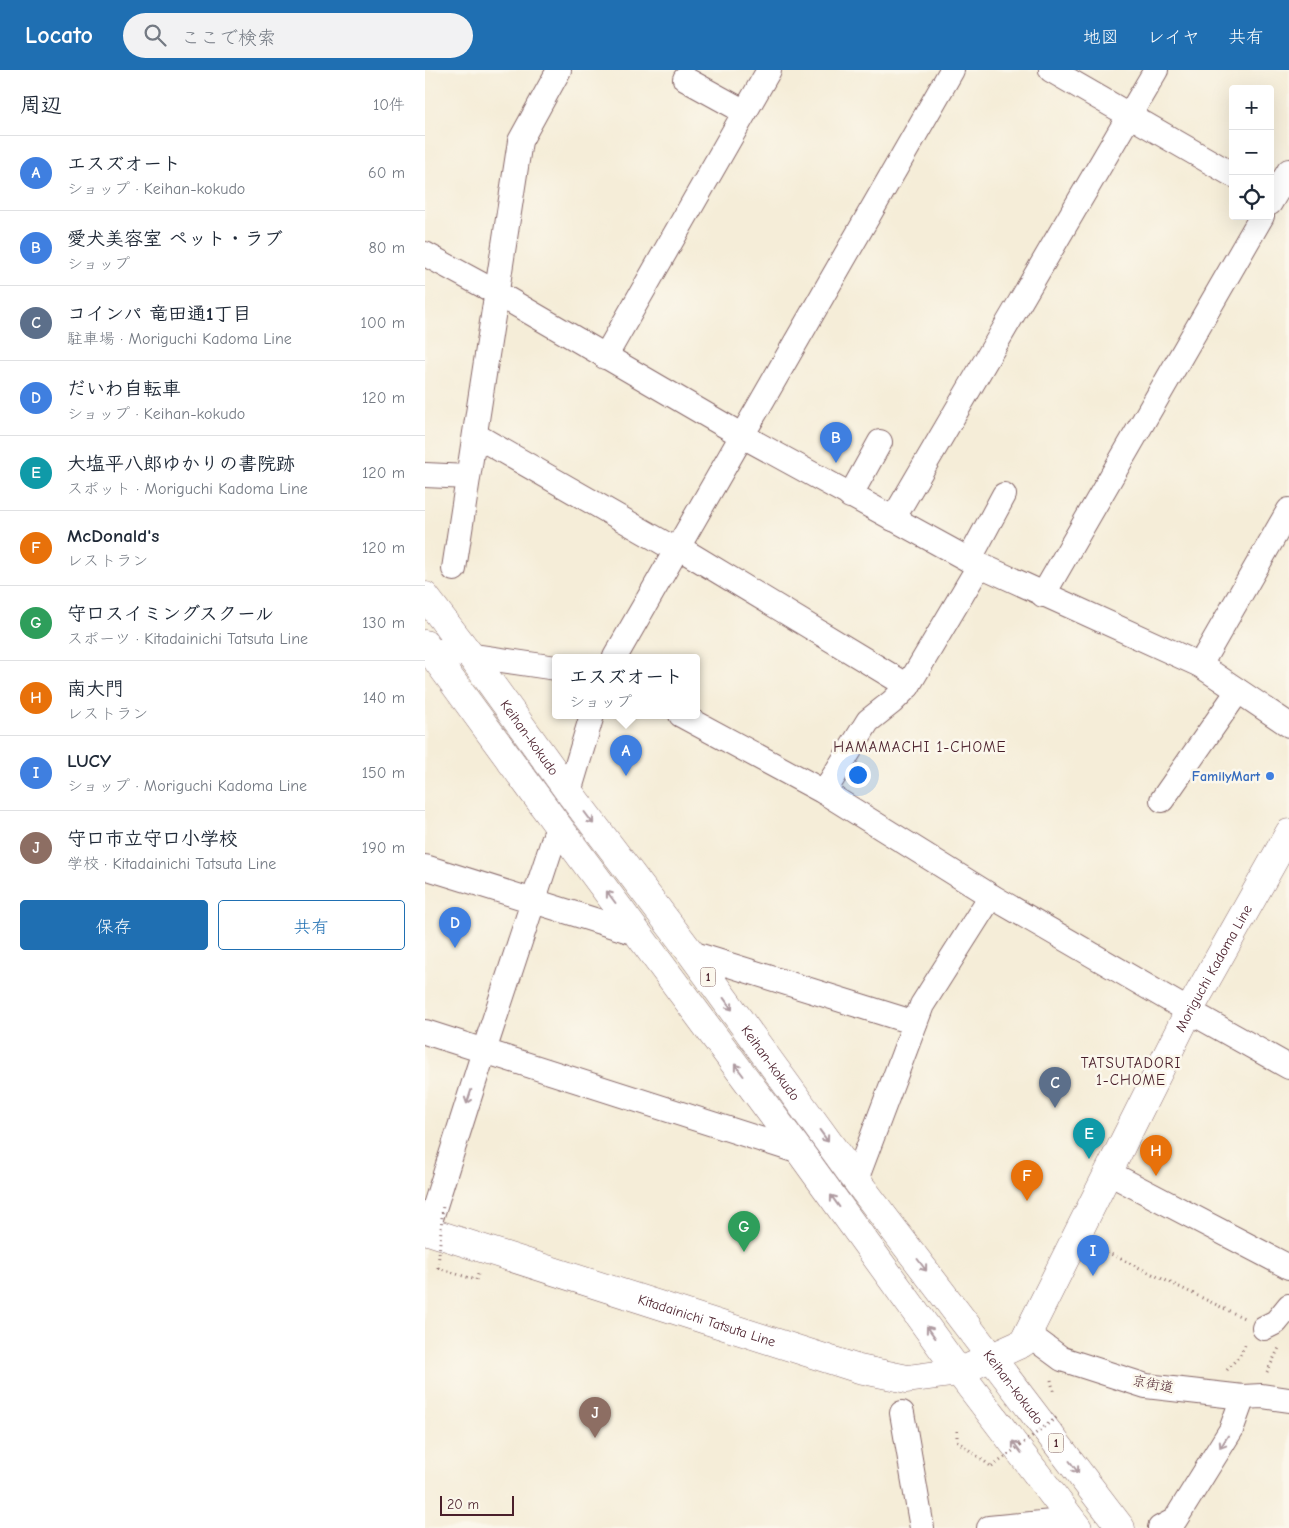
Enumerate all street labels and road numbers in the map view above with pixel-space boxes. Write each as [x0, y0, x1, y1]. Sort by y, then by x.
street label: Keihan-kokudo [497, 696, 563, 778]
street label: Moriguchi Kadoma Line [1171, 902, 1256, 1035]
road number: 1 [701, 968, 715, 986]
street label: Keihan-kokudo [738, 1022, 804, 1104]
street label: Kitadainichi Tatsuta Line [636, 1290, 778, 1350]
street label: Keihan-kokudo [980, 1346, 1047, 1427]
street label: 京街道 [1131, 1372, 1175, 1396]
road number: 1 [1049, 1434, 1063, 1452]

